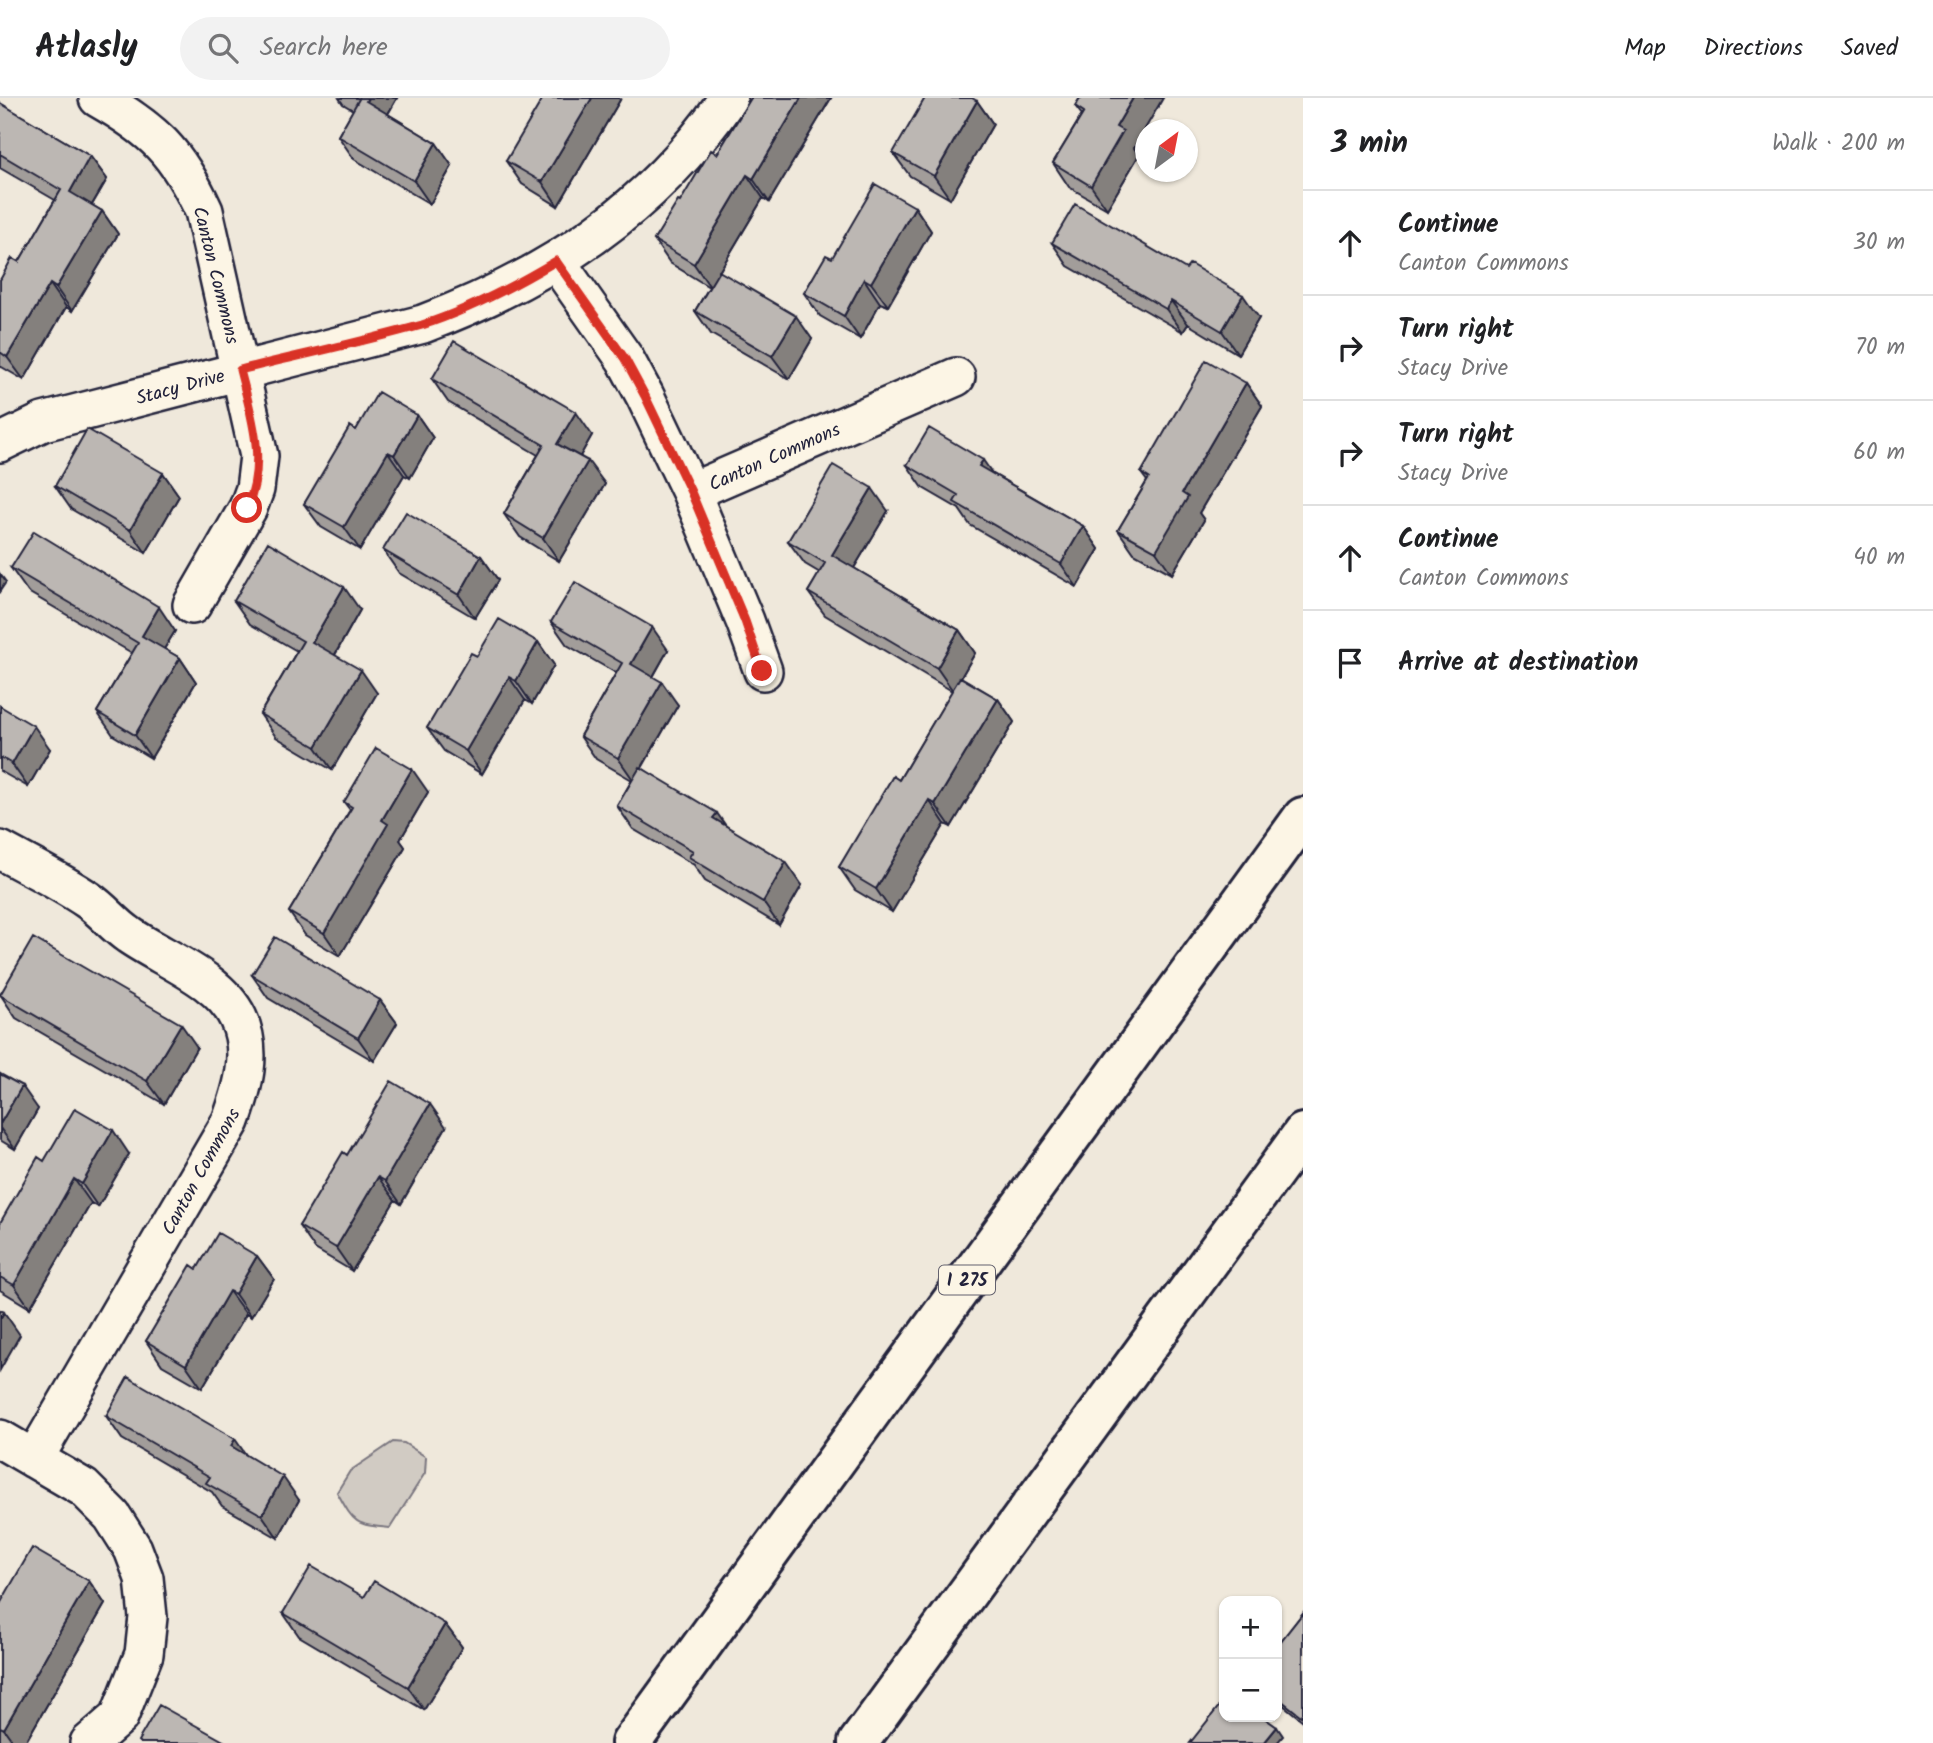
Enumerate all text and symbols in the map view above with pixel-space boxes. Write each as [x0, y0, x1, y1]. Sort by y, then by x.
search box [180, 17, 670, 80]
text: Atlasly [35, 22, 138, 75]
text: Search here [260, 27, 388, 69]
icon: search [204, 29, 242, 67]
text: Map [1624, 29, 1666, 68]
text: Directions [1704, 29, 1803, 68]
text: Saved [1841, 29, 1898, 68]
north arrow [1135, 119, 1198, 182]
text: 3 min [1331, 120, 1408, 168]
text: Walk · 200 m [1772, 126, 1905, 162]
street label: Canton Commons [183, 203, 247, 348]
text: Continue [1398, 204, 1499, 246]
icon: ahead [1331, 224, 1369, 262]
text: 30 m [1853, 225, 1905, 261]
text: Canton Commons [1398, 246, 1569, 282]
text: Turn right [1398, 309, 1514, 351]
icon: right [1331, 329, 1369, 367]
text: 70 m [1855, 330, 1905, 366]
text: Stacy Drive [1398, 351, 1508, 387]
street label: Stacy Drive [133, 362, 229, 414]
text: Turn right [1398, 414, 1514, 456]
street label: Canton Commons [704, 415, 845, 500]
icon: right [1331, 434, 1369, 472]
text: 60 m [1853, 435, 1905, 471]
text: Stacy Drive [1398, 456, 1508, 492]
route start [231, 492, 262, 523]
text: Continue [1398, 519, 1499, 561]
icon: ahead [1331, 539, 1369, 577]
text: 40 m [1853, 540, 1905, 576]
text: Canton Commons [1398, 561, 1569, 597]
text: Arrive at destination [1398, 642, 1638, 684]
icon: arrive [1331, 644, 1369, 682]
route end [746, 655, 777, 686]
street label: Canton Commons [154, 1103, 249, 1241]
road number: I 275 [939, 1266, 995, 1294]
map controls [1219, 1596, 1282, 1722]
button: + [1219, 1596, 1282, 1659]
button: − [1219, 1659, 1282, 1722]

